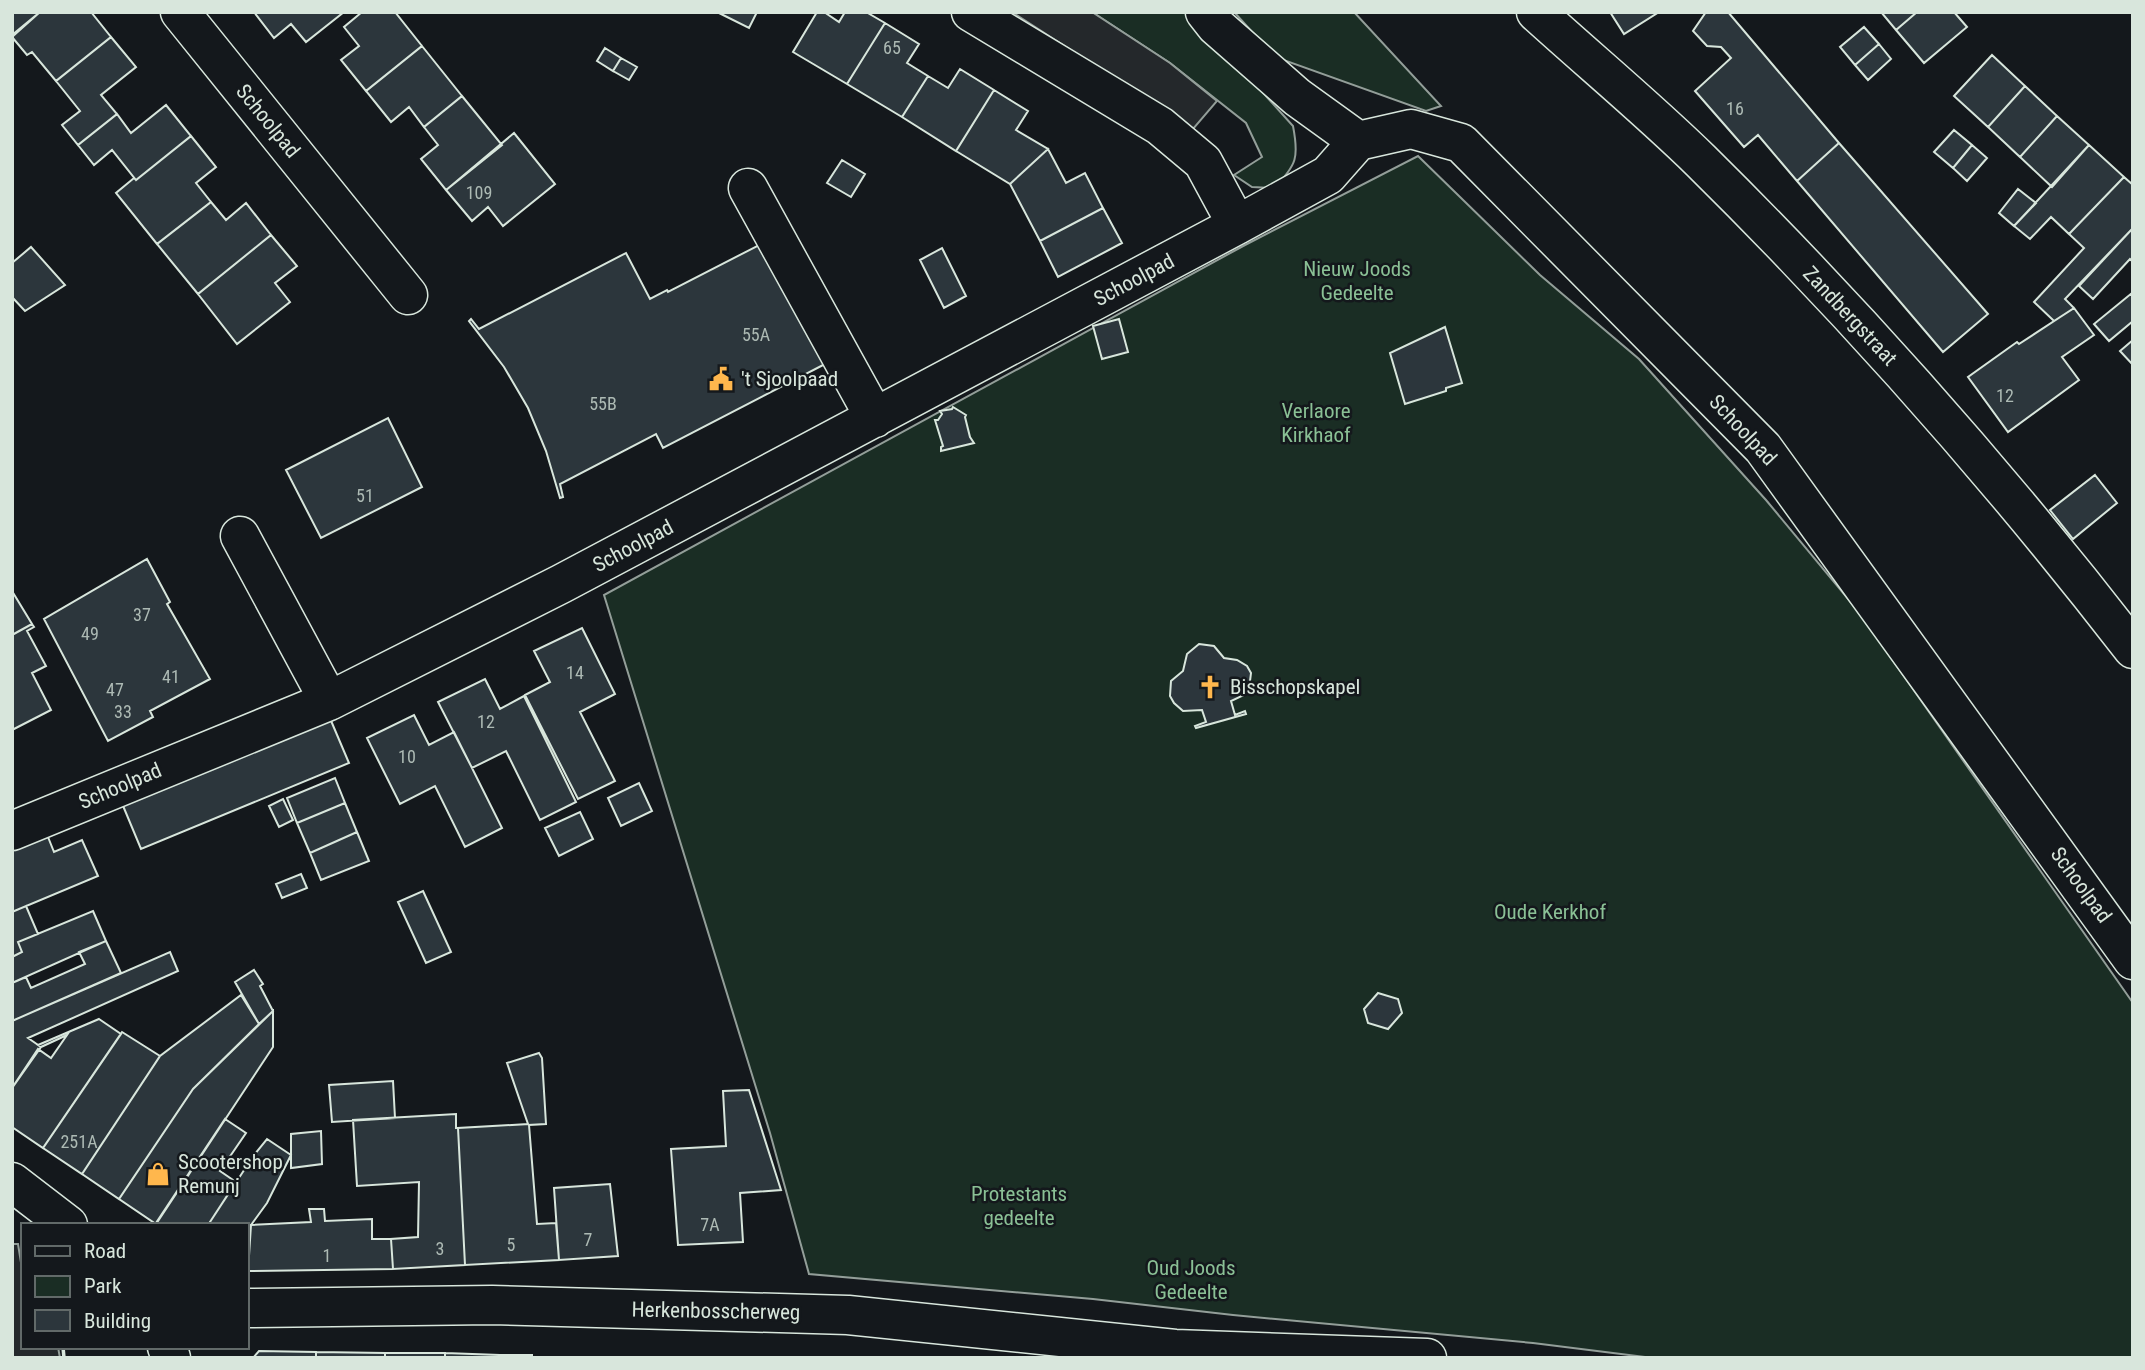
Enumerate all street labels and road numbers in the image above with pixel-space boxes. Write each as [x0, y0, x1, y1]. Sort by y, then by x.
street label: Schoolpad [231, 79, 305, 163]
street label: Schoolpad [1090, 249, 1178, 311]
street label: Zandbergstraat [1798, 262, 1902, 370]
street label: Schoolpad [1704, 390, 1782, 470]
street label: Schoolpad [589, 515, 677, 577]
street label: Schoolpad [75, 758, 165, 814]
street label: Schoolpad [2046, 843, 2116, 927]
street label: Herkenbosscherweg [631, 1298, 801, 1324]

